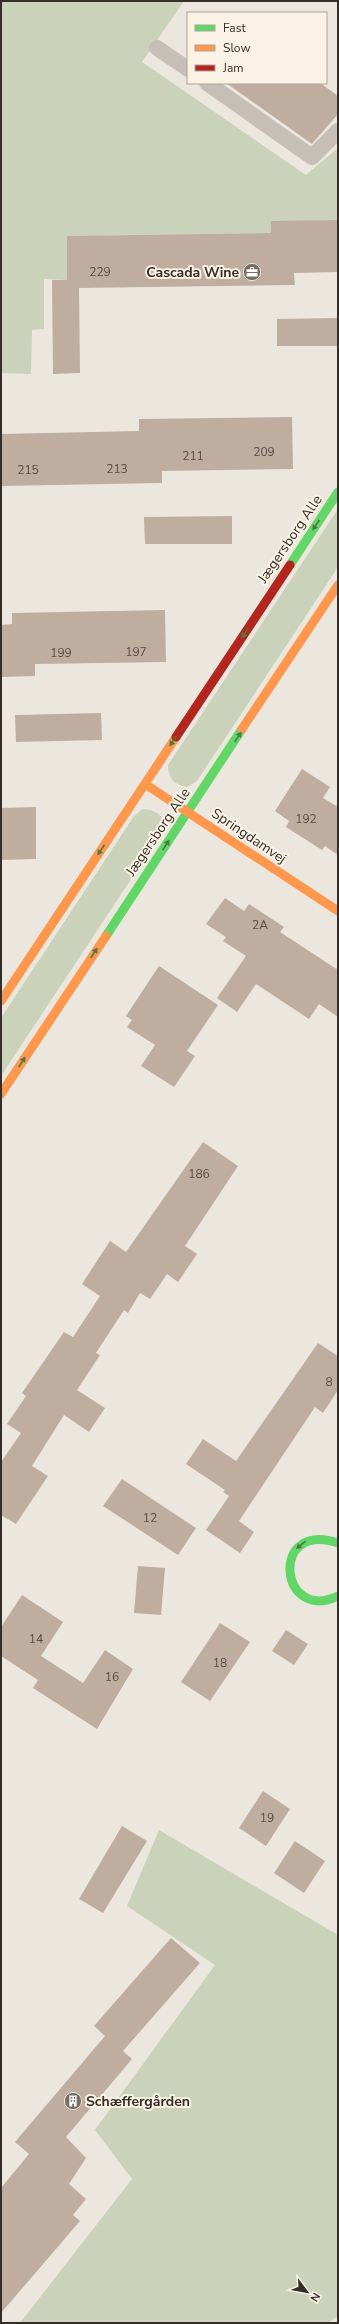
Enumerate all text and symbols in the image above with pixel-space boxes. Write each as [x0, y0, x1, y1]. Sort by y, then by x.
legend [187, 12, 327, 84]
text: Fast [223, 20, 246, 36]
text: Slow [223, 40, 251, 56]
text: Jam [222, 60, 244, 76]
office icon: Cascada Wine [242, 262, 262, 282]
place label: Cascada Wine [146, 263, 239, 282]
house number: 229 [89, 264, 111, 280]
house number: 209 [253, 444, 275, 460]
house number: 211 [182, 448, 204, 464]
house number: 213 [106, 461, 128, 477]
house number: 215 [17, 462, 39, 478]
street label: Jægersborg Alle [253, 491, 327, 588]
one-way arrow [313, 519, 320, 530]
one-way arrow [241, 628, 249, 638]
house number: 197 [125, 644, 147, 660]
house number: 199 [50, 645, 72, 661]
one-way arrow [234, 731, 242, 742]
one-way arrow [169, 736, 177, 746]
street label: Jægersborg Alle [121, 784, 195, 881]
street label: Springdamvej [208, 804, 290, 868]
house number: 192 [295, 811, 317, 827]
one-way arrow [162, 840, 170, 850]
one-way arrow [97, 845, 105, 855]
house number: 2A [252, 917, 268, 933]
one-way arrow [90, 948, 98, 959]
one-way arrow [19, 1056, 26, 1068]
house number: 186 [188, 1166, 210, 1182]
house number: 8 [325, 1374, 333, 1390]
house number: 12 [143, 1510, 157, 1526]
one-way arrow [296, 1541, 307, 1550]
house number: 14 [29, 1631, 43, 1647]
house number: 18 [213, 1655, 227, 1671]
house number: 16 [105, 1669, 119, 1685]
house number: 19 [260, 1810, 274, 1826]
building icon: Schæffergården [63, 2091, 83, 2111]
place label: Schæffergården [86, 2092, 190, 2111]
north arrow [287, 2272, 327, 2312]
text: N [307, 2290, 324, 2305]

